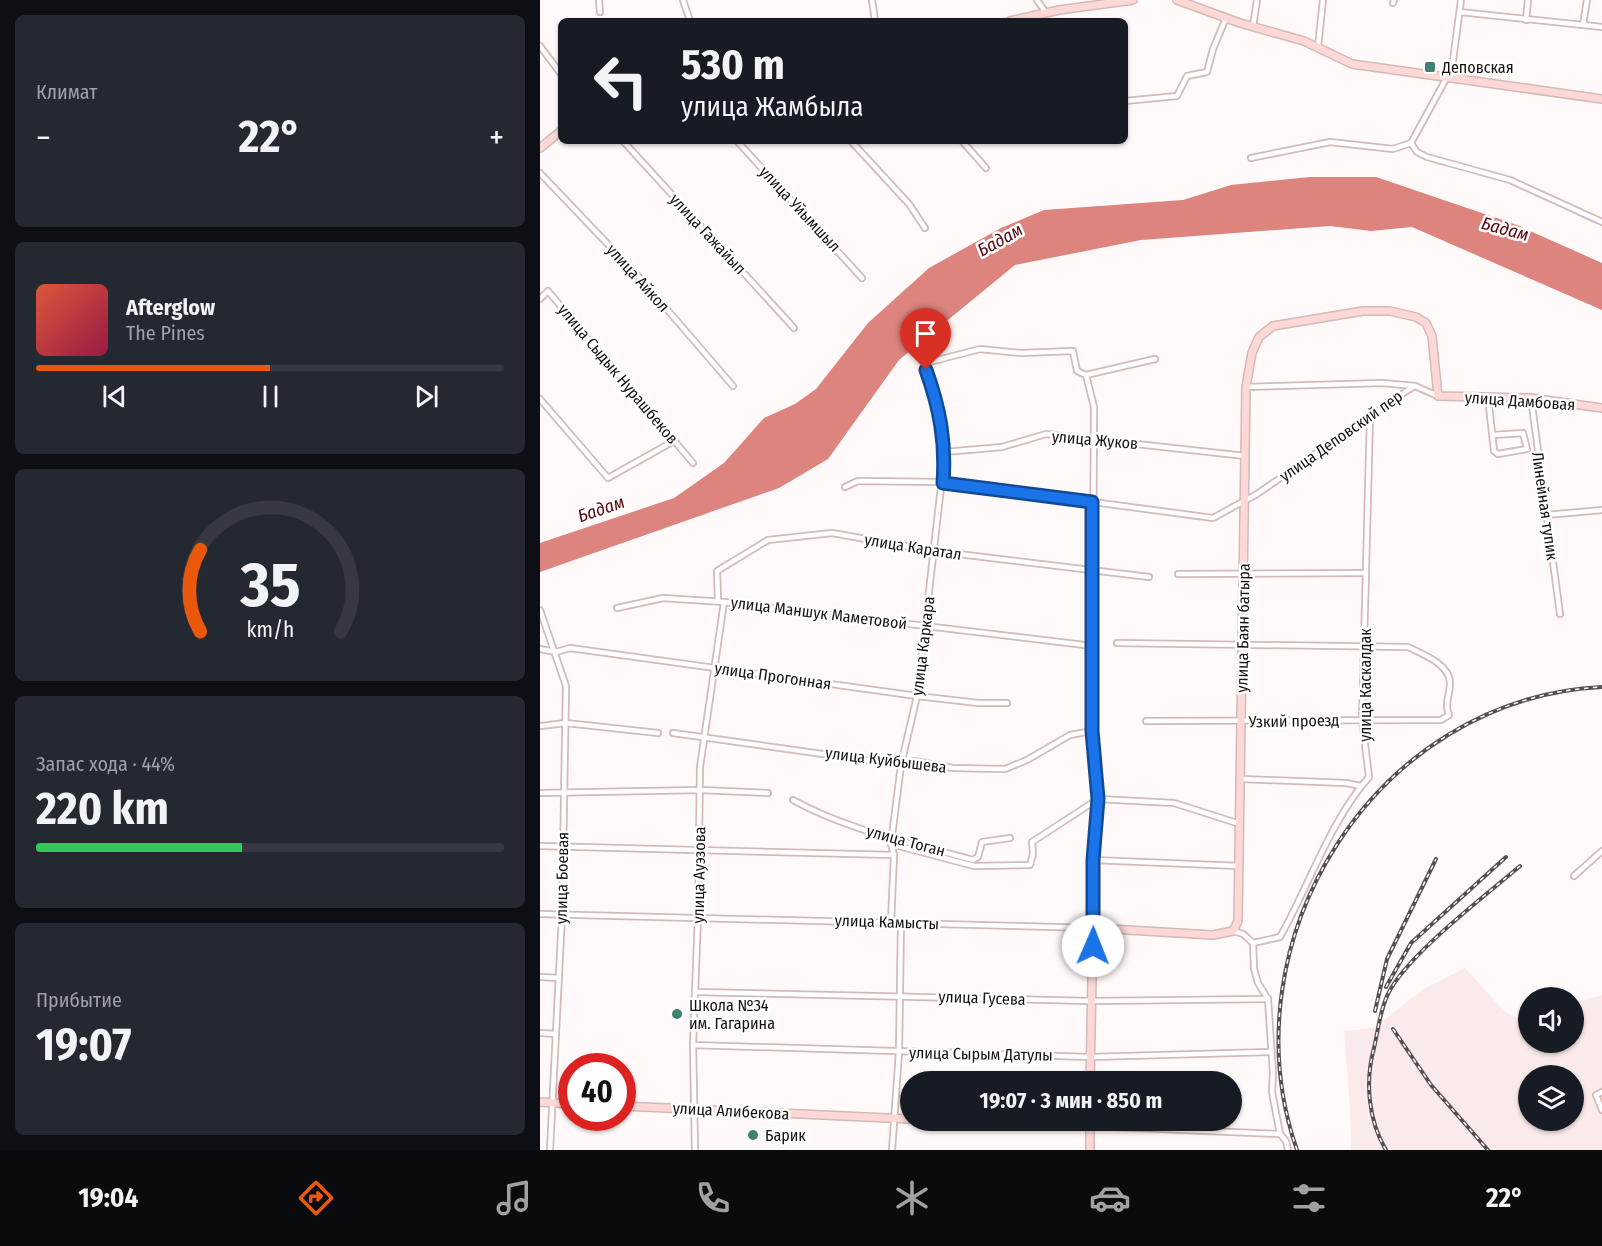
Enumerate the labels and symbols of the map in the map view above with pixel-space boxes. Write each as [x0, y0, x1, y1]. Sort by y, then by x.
place label: Деповская [1441, 58, 1514, 77]
marker: Деповская [1423, 60, 1437, 74]
street label: улица Уйымшыл [755, 162, 845, 256]
street label: улица Гажайып [666, 190, 750, 278]
water label: Бадам [1479, 212, 1531, 246]
water label: Бадам [974, 219, 1026, 261]
street label: улица Айкол [603, 240, 673, 316]
street label: улица Сыдык Нурашбеков [554, 300, 682, 448]
pin [900, 308, 951, 370]
street label: улица Деповский пер [1276, 386, 1406, 486]
street label: улица Дамбовая [1464, 388, 1576, 414]
street label: улица Жуков [1051, 427, 1139, 453]
street label: Линейная тупик [1528, 451, 1562, 562]
water label: Бадам [575, 491, 627, 527]
street label: улица Каратал [863, 530, 963, 564]
street label: улица Баян батыра [1232, 563, 1254, 693]
street label: улица Маншук Маметовой [730, 593, 908, 633]
street label: улица Каркара [907, 595, 939, 697]
street label: улица Каскалдак [1356, 628, 1375, 742]
street label: улица Прогонная [714, 658, 832, 694]
street label: Узкий проезд [1248, 711, 1339, 731]
street label: улица Куйбышева [824, 743, 948, 777]
street label: улица Тоган [865, 821, 947, 861]
street label: улица Ауэзова [689, 826, 709, 924]
street label: улица Боевая [552, 832, 572, 924]
street label: улица Камысты [834, 911, 940, 933]
position arrow [1061, 914, 1125, 978]
street label: улица Гусева [938, 987, 1026, 1009]
place label: Школа №34 им. Гагарина [689, 996, 775, 1033]
marker: Школа №34 им. Гагарина [670, 1007, 684, 1021]
street label: улица Сырым Датулы [909, 1043, 1053, 1065]
speed limit sign: 40 [558, 1053, 636, 1131]
street label: улица Алибекова [672, 1098, 790, 1124]
place label: Барик [765, 1126, 806, 1145]
marker: Барик [746, 1128, 760, 1142]

